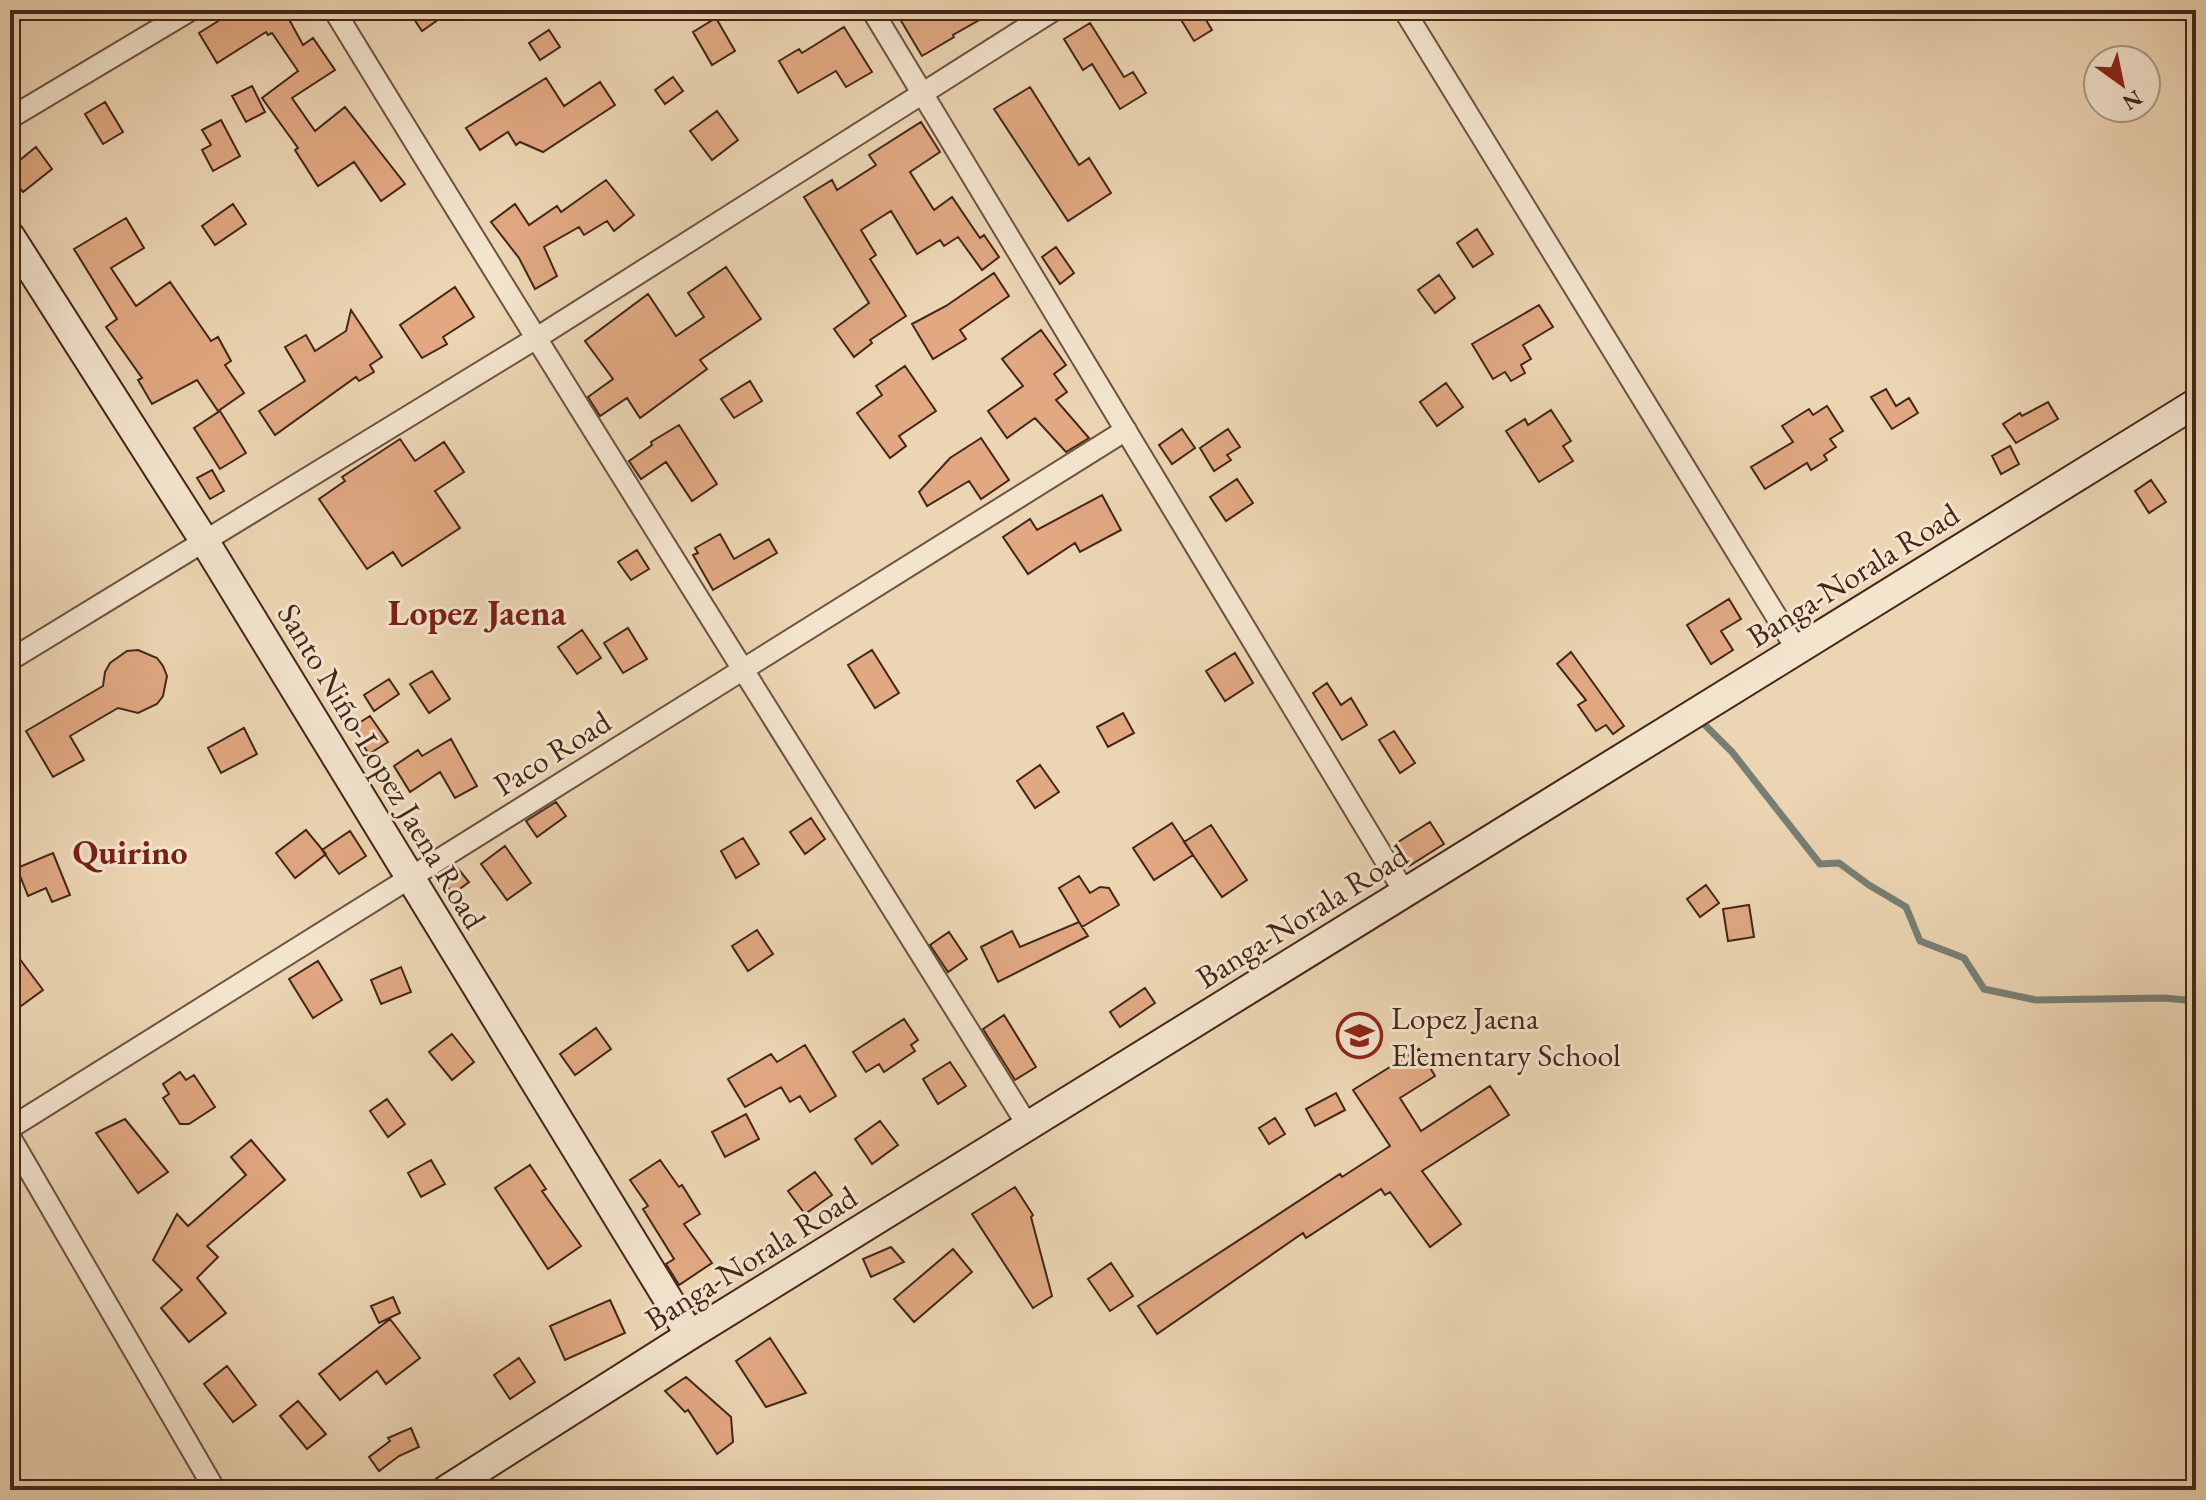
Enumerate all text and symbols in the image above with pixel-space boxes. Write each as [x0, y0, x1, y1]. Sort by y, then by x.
north arrow [2082, 44, 2162, 124]
text: N [2117, 83, 2148, 117]
street label: Banga-Norala Road [1739, 493, 1968, 657]
district label: Lopez Jaena [388, 589, 567, 636]
street label: Santo Niño-Lopez Jaena Road [268, 595, 496, 937]
street label: Paco Road [486, 700, 619, 805]
district label: Quirino [72, 830, 188, 874]
street label: Banga-Norala Road [1188, 834, 1417, 998]
place label: Lopez Jaena Elementary School [1391, 997, 1621, 1076]
school or university icon: Lopez Jaena Elementary School [1336, 1012, 1384, 1060]
street label: Banga-Norala Road [637, 1176, 866, 1340]

